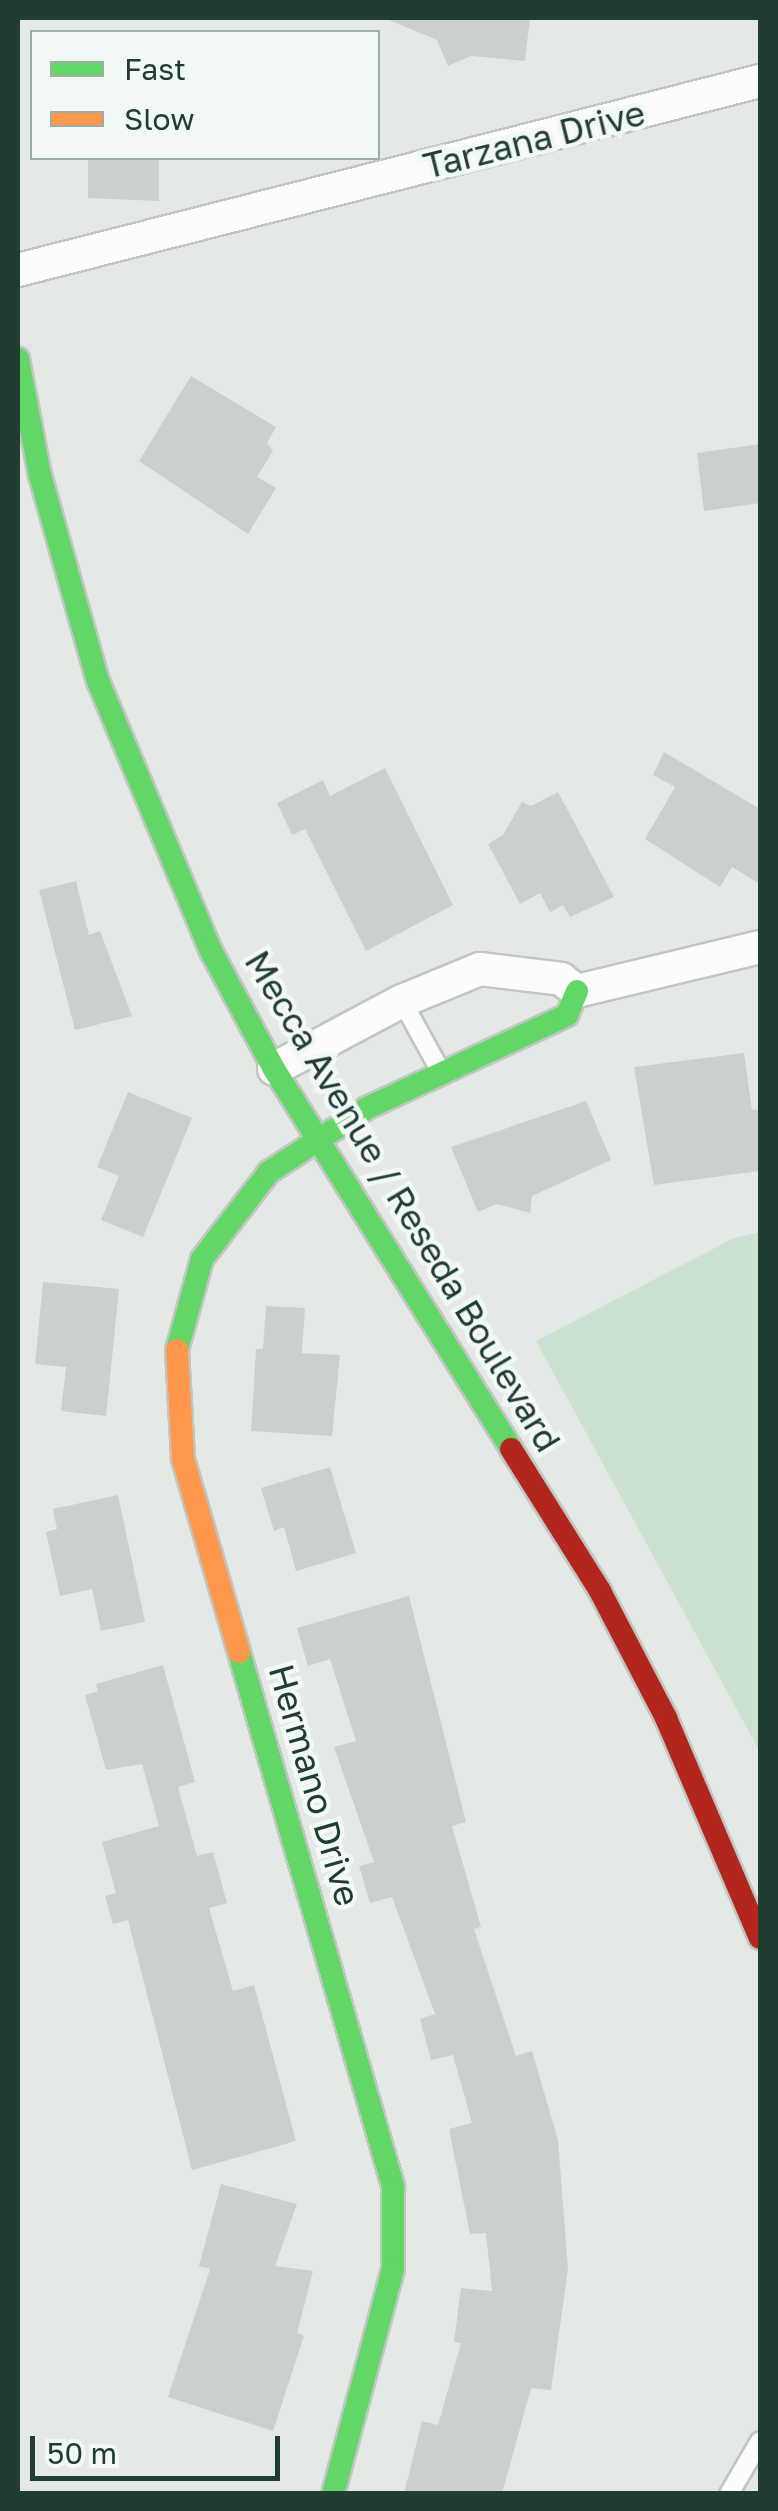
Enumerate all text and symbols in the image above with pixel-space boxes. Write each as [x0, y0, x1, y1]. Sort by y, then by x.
legend [30, 30, 380, 160]
text: Fast [124, 51, 186, 87]
street label: Tarzana Drive [419, 91, 649, 187]
text: Slow [124, 101, 195, 137]
street label: Mecca Avenue / Reseda Boulevard [236, 943, 570, 1459]
street label: Hermano Drive [260, 1659, 370, 1911]
scale bar [35, 2416, 285, 2478]
text: 50 m [47, 2435, 117, 2471]

